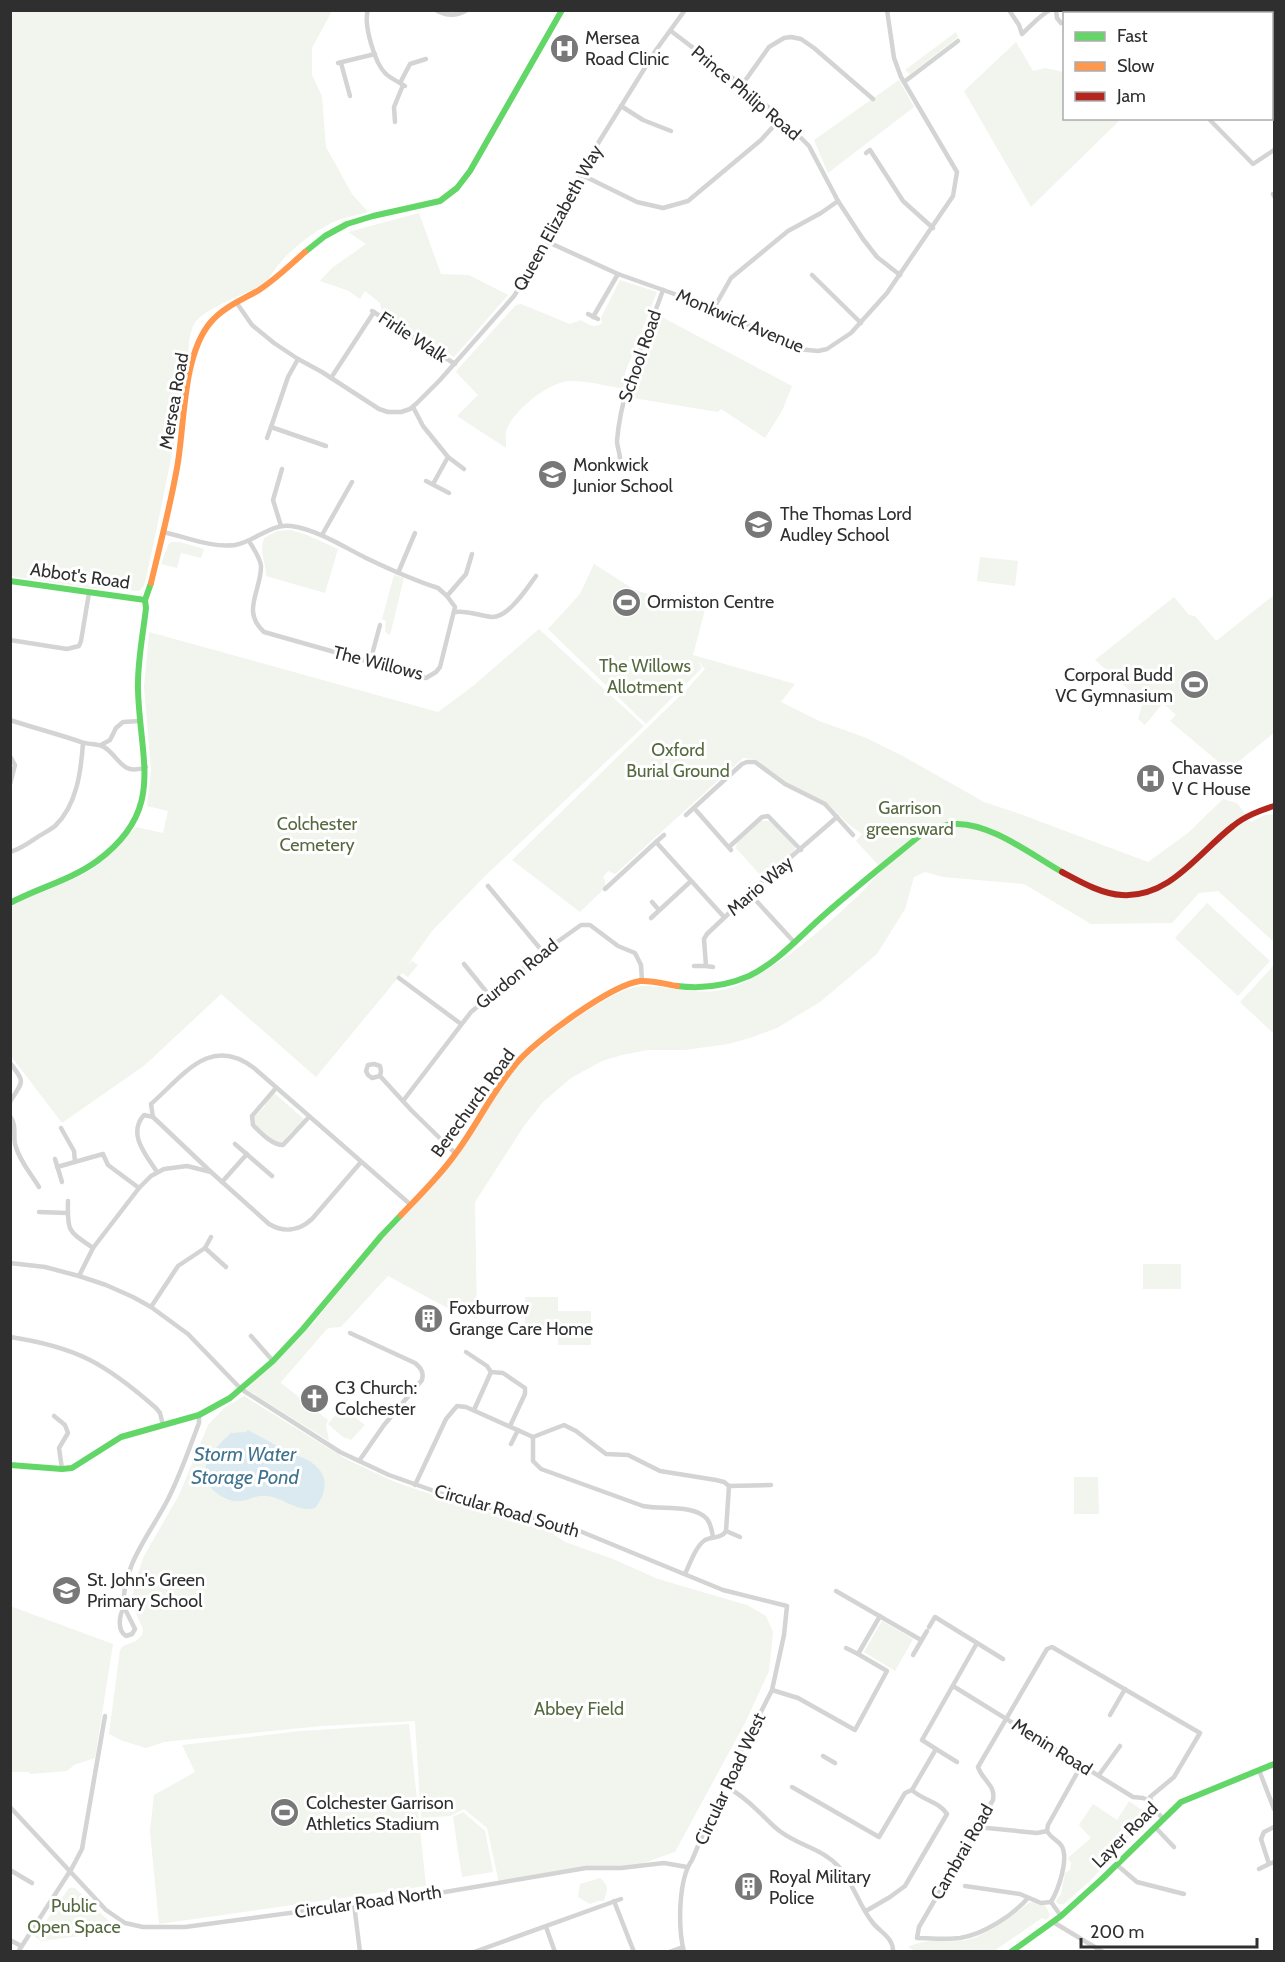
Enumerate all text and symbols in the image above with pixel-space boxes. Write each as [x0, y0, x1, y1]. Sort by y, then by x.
legend [1063, 12, 1273, 120]
text: Fast [1117, 25, 1148, 47]
place label: Mersea Road Clinic [585, 27, 669, 70]
hospital icon: Mersea Road Clinic [548, 32, 580, 64]
street label: Prince Philip Road [687, 41, 805, 145]
text: Slow [1117, 55, 1154, 77]
text: Jam [1116, 85, 1146, 107]
street label: Queen Elizabeth Way [509, 141, 607, 295]
street label: Monkwick Avenue [673, 284, 807, 358]
street label: Firlie Walk [375, 307, 452, 368]
street label: School Road [614, 307, 666, 405]
street label: Mersea Road [155, 351, 193, 451]
place label: Monkwick Junior School [572, 454, 674, 497]
school or university icon: Monkwick Junior School [536, 459, 568, 491]
place label: The Thomas Lord Audley School [780, 503, 912, 546]
school or university icon: The Thomas Lord Audley School [743, 508, 775, 540]
street label: Abbot's Road [29, 558, 131, 594]
sports icon: Ormiston Centre [610, 586, 642, 618]
place label: Ormiston Centre [647, 591, 774, 613]
street label: The Willows [331, 641, 425, 685]
park label: The Willows Allotment [599, 655, 691, 698]
place label: Corporal Budd VC Gymnasium [1055, 664, 1173, 707]
sports icon: Corporal Budd VC Gymnasium [1178, 669, 1210, 701]
park label: Oxford Burial Ground [626, 739, 730, 782]
place label: Chavasse V C House [1172, 757, 1251, 800]
hospital icon: Chavasse V C House [1135, 762, 1167, 794]
park label: Garrison greensward [866, 797, 954, 840]
park label: Colchester Cemetery [277, 813, 358, 856]
street label: Mario Way [722, 851, 798, 921]
street label: Gurdon Road [471, 934, 563, 1014]
street label: Berechurch Road [426, 1045, 520, 1161]
place label: Foxburrow Grange Care Home [449, 1297, 593, 1340]
building icon: Foxburrow Grange Care Home [412, 1302, 444, 1334]
place label: C3 Church: Colchester [335, 1377, 417, 1420]
church icon: C3 Church: Colchester [298, 1382, 330, 1414]
water label: Storm Water Storage Pond [191, 1442, 299, 1489]
street label: Circular Road South [432, 1480, 582, 1542]
place label: St. John's Green Primary School [87, 1569, 205, 1612]
school or university icon: St. John's Green Primary School [50, 1574, 82, 1606]
park label: Abbey Field [534, 1698, 624, 1720]
street label: Circular Road West [690, 1709, 770, 1849]
street label: Menin Road [1008, 1714, 1096, 1780]
place label: Colchester Garrison Athletics Stadium [306, 1792, 454, 1835]
sports icon: Colchester Garrison Athletics Stadium [269, 1797, 301, 1829]
street label: Layer Road [1087, 1797, 1163, 1873]
street label: Cambrai Road [926, 1800, 998, 1904]
place label: Royal Military Police [769, 1866, 871, 1909]
building icon: Royal Military Police [732, 1871, 764, 1903]
street label: Circular Road North [293, 1881, 443, 1923]
park label: Public Open Space [27, 1895, 121, 1938]
scale bar [1081, 1911, 1256, 1949]
text: 200 m [1090, 1921, 1144, 1943]

